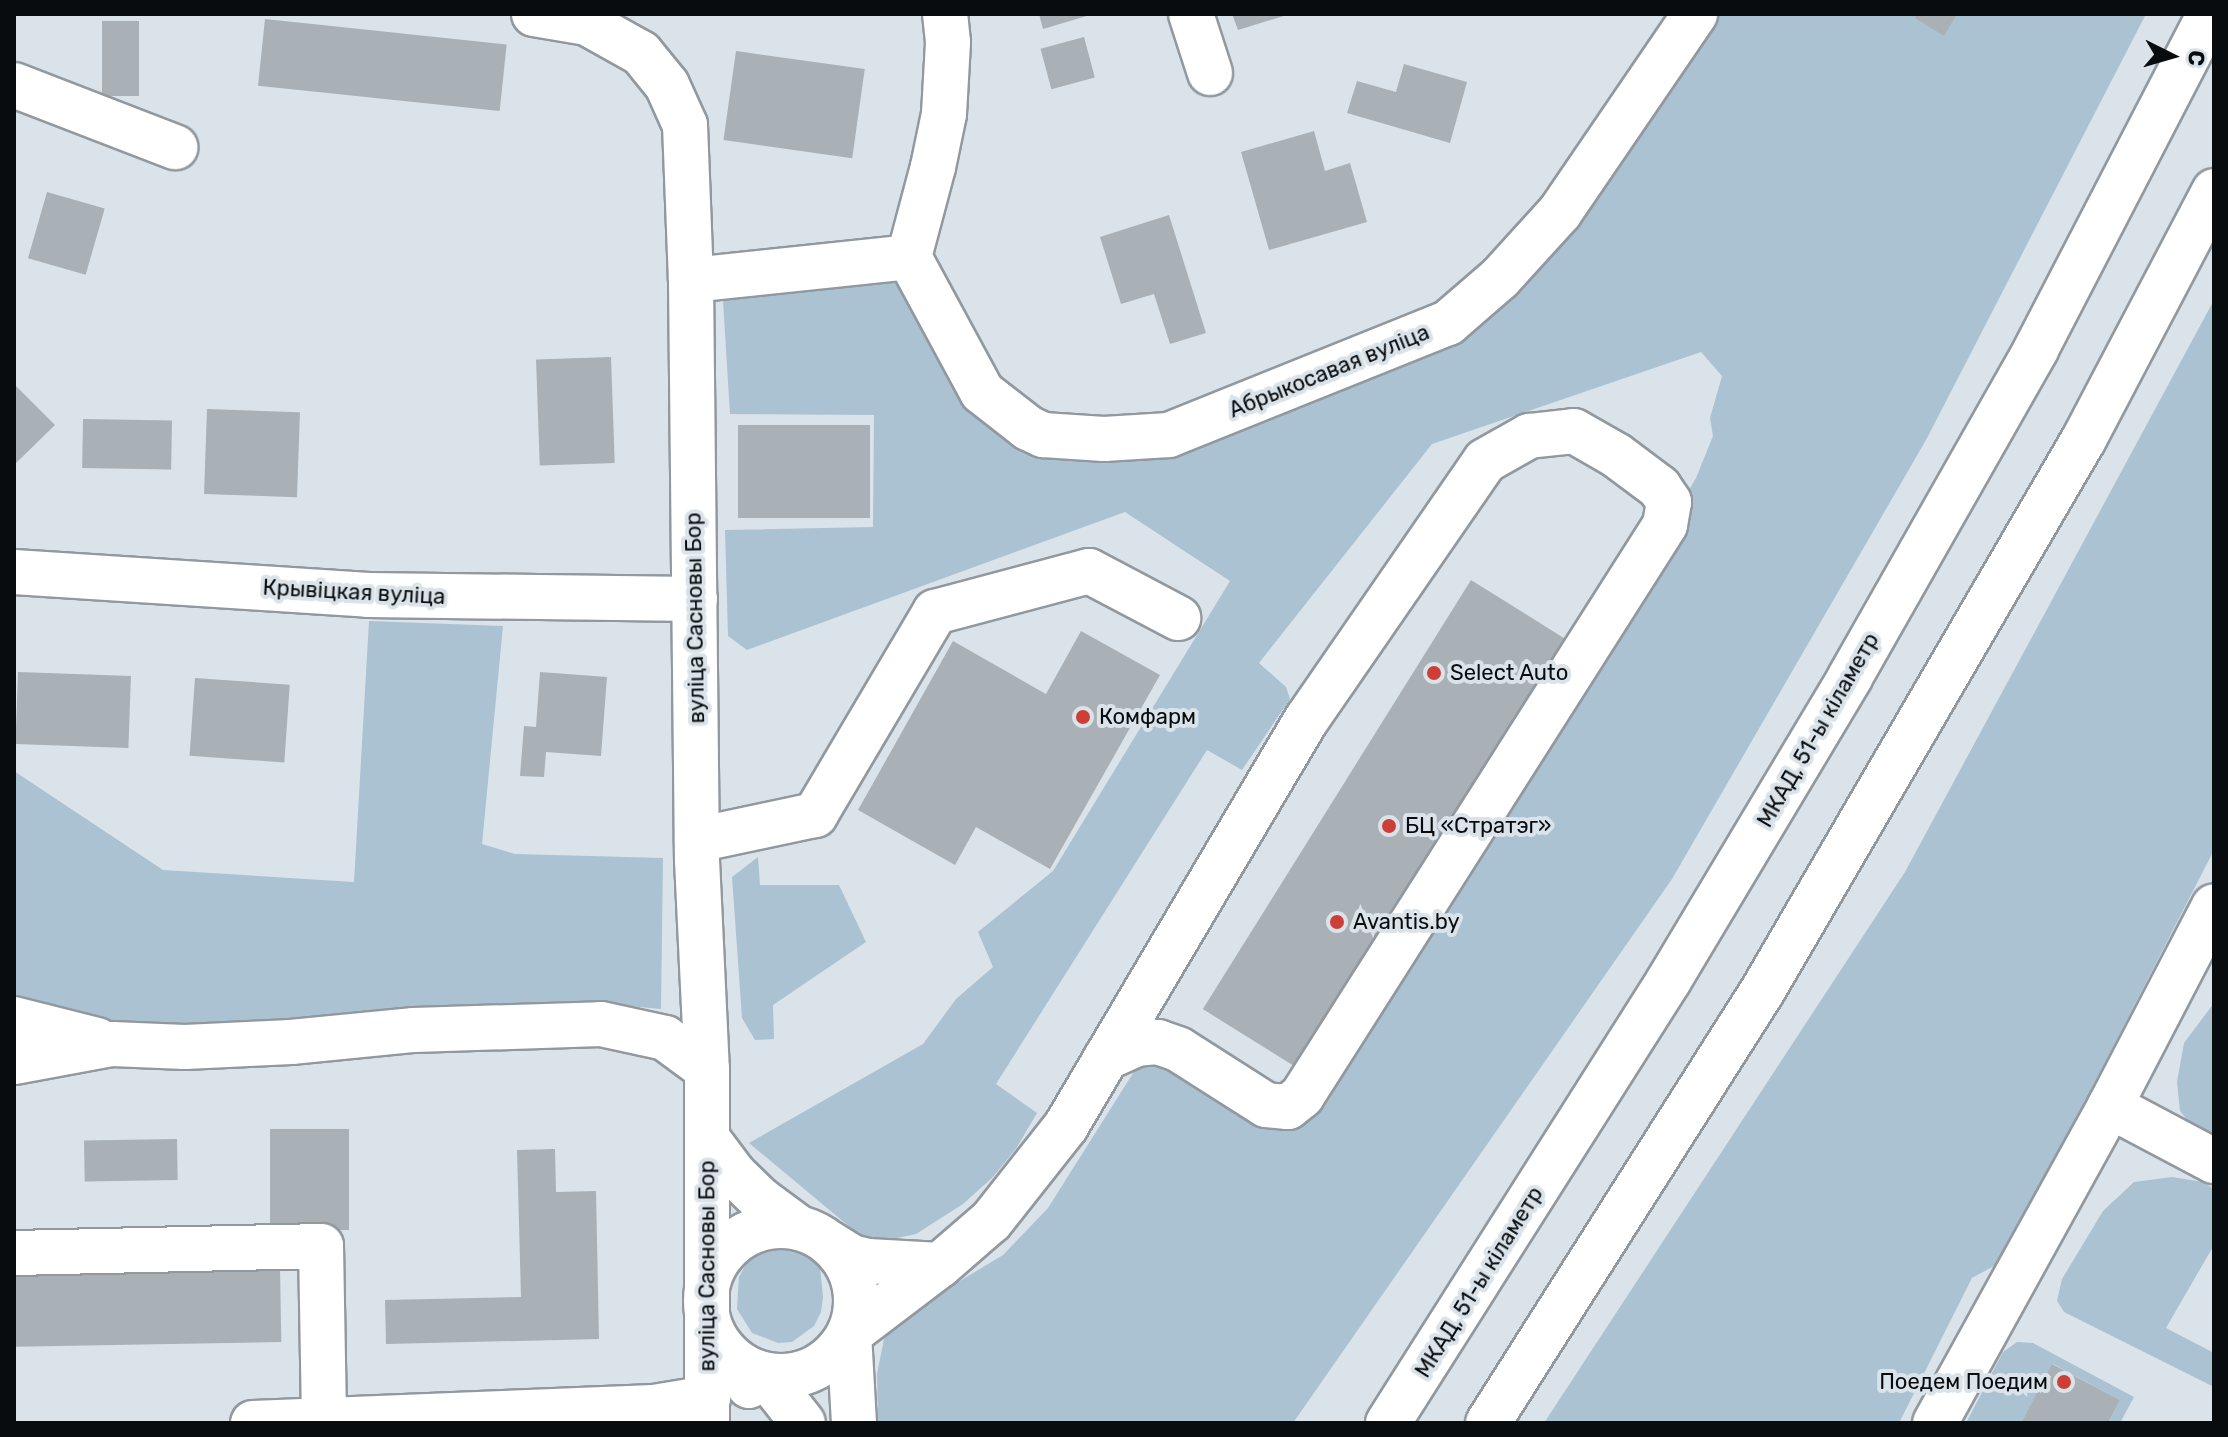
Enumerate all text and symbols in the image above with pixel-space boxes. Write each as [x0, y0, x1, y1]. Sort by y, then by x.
north arrow [2132, 16, 2212, 96]
text: С [2182, 49, 2211, 67]
street label: Абрыкосавая вуліца [1225, 319, 1433, 423]
street label: вуліца Сасновы Бор [680, 512, 710, 724]
street label: Крывіцкая вуліца [262, 574, 446, 610]
street label: МКАД, 51-ы кіламетр [1752, 628, 1884, 832]
place label: Select Auto [1450, 660, 1569, 686]
marker: Select Auto [1425, 664, 1443, 682]
place label: Комфарм [1099, 704, 1196, 730]
marker: Комфарм [1074, 708, 1092, 726]
place label: БЦ «Стратэг» [1405, 813, 1551, 839]
marker: БЦ «Стратэг» [1380, 817, 1398, 835]
place label: Avantis.by [1353, 909, 1460, 935]
marker: Avantis.by [1328, 913, 1346, 931]
street label: вуліца Сасновы Бор [694, 1160, 720, 1372]
street label: МКАД, 51-ы кіламетр [1409, 1182, 1549, 1382]
place label: Поедем Поедим [1879, 1369, 2048, 1395]
marker: Поедем Поедим [2055, 1373, 2073, 1391]

